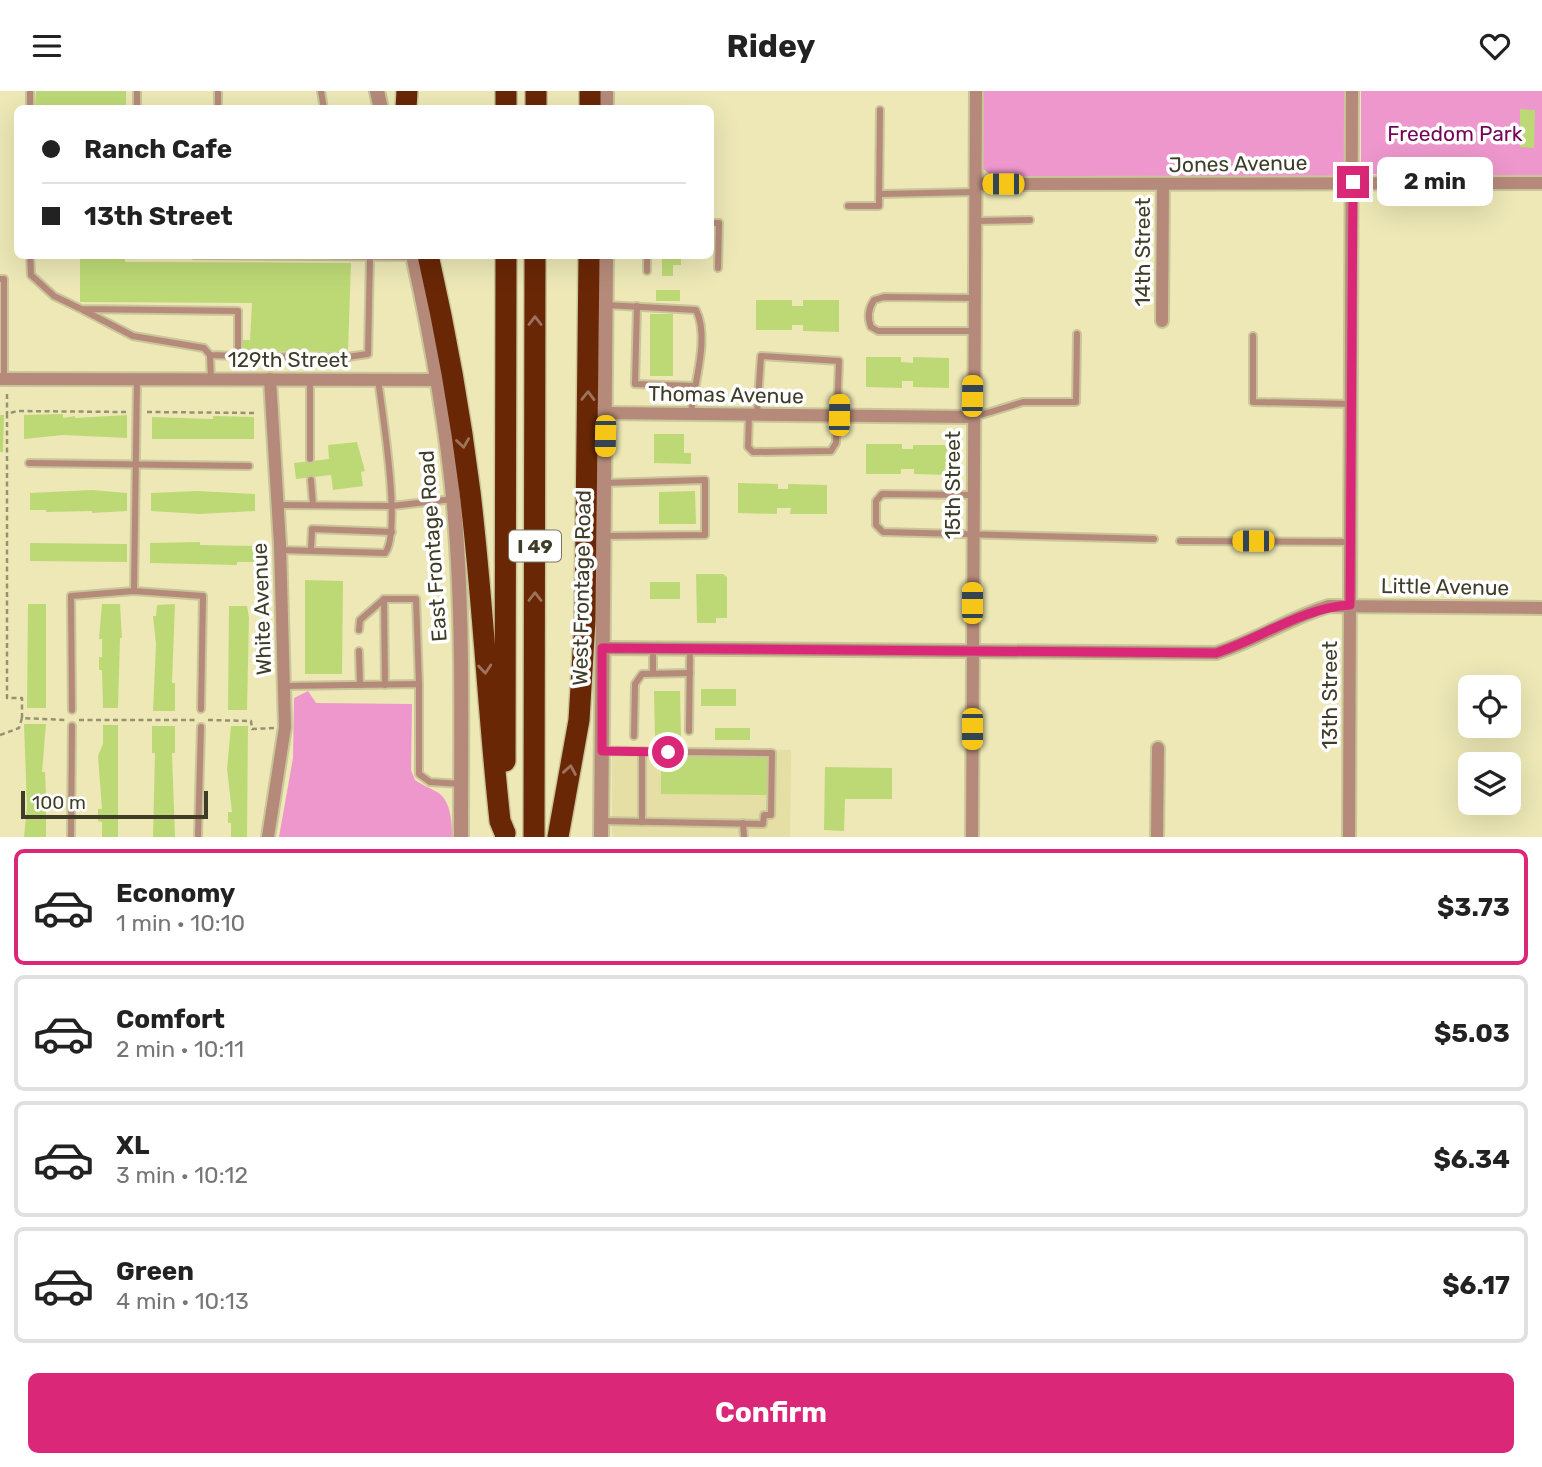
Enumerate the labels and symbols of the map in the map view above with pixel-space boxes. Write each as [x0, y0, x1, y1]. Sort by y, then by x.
park label: Freedom Park [1387, 121, 1523, 146]
street label: Jones Avenue [1168, 150, 1308, 177]
callout: 2 min [1378, 157, 1493, 207]
route end [1337, 166, 1369, 198]
car [983, 174, 1025, 195]
street label: 14th Street [1130, 198, 1155, 306]
one-way arrow [527, 315, 543, 326]
street label: 129th Street [228, 347, 348, 372]
car [962, 375, 983, 417]
street label: Thomas Avenue [648, 381, 804, 408]
one-way arrow [580, 391, 596, 401]
car [829, 394, 850, 436]
car [595, 415, 616, 457]
street label: 15th Street [940, 431, 965, 539]
one-way arrow [455, 437, 470, 449]
street label: East Frontage Road [413, 450, 452, 643]
street label: West Frontage Road [567, 490, 596, 686]
road number: I 49 [509, 531, 561, 561]
car [1233, 531, 1275, 552]
street label: White Avenue [247, 542, 276, 676]
street label: Little Avenue [1381, 573, 1509, 600]
car [962, 582, 983, 624]
one-way arrow [527, 592, 543, 602]
street label: 13th Street [1317, 641, 1342, 749]
one-way arrow [477, 664, 492, 675]
car [962, 708, 983, 750]
route start [652, 736, 684, 768]
one-way arrow [562, 764, 577, 776]
scale bar [21, 788, 208, 820]

